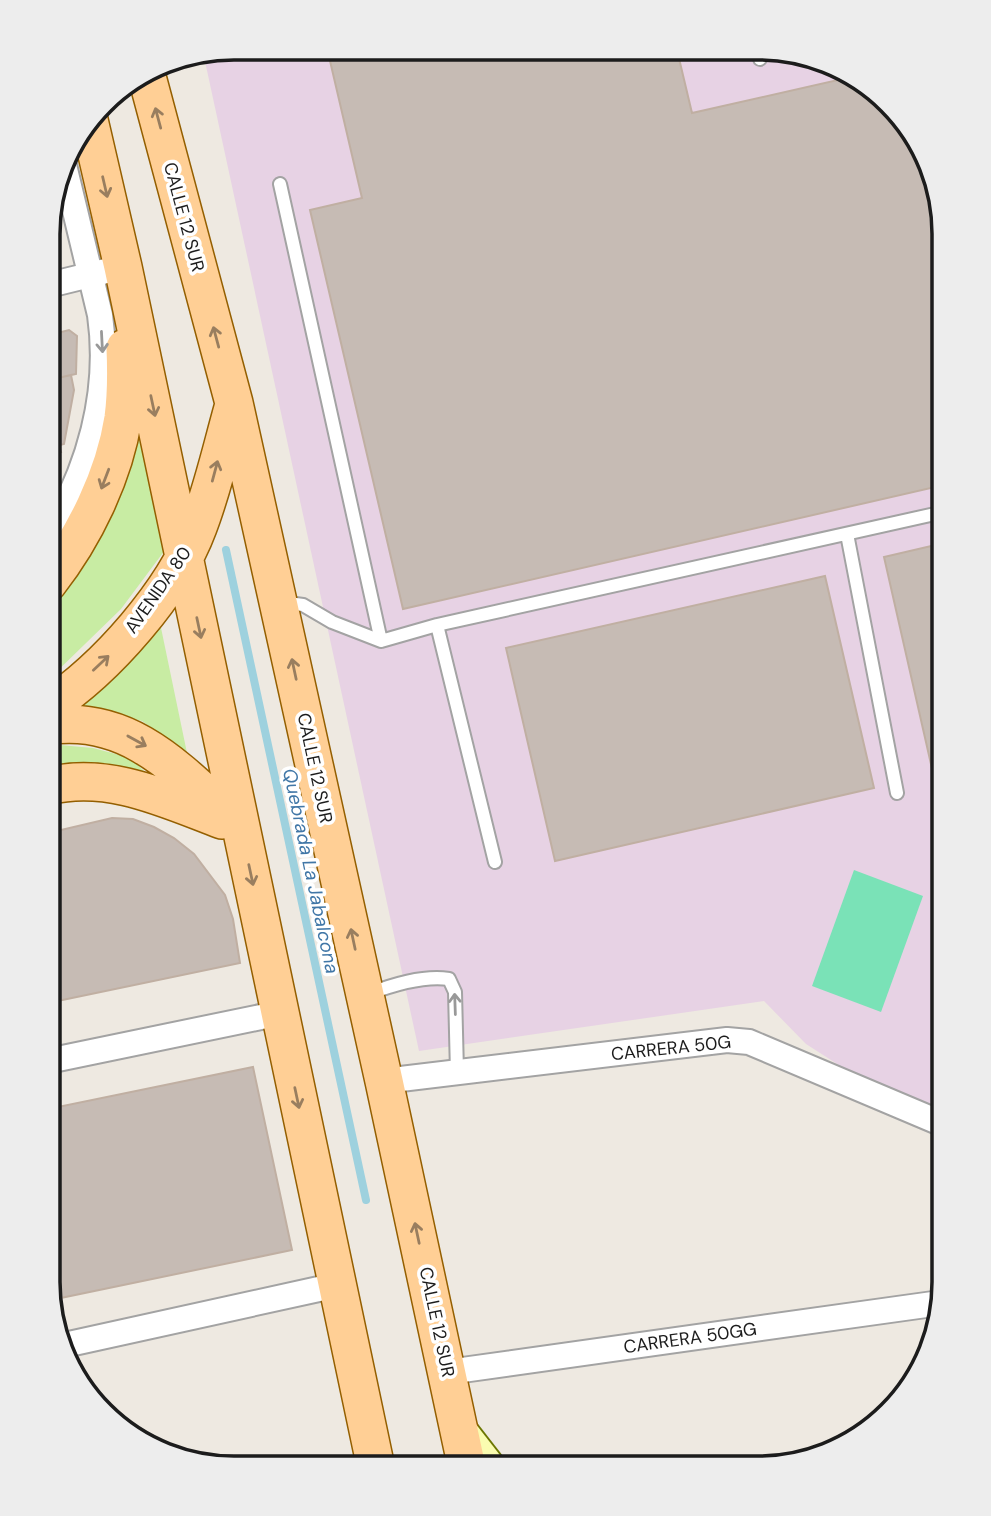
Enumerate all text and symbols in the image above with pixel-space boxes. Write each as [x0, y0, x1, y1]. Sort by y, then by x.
one-way arrow [150, 107, 163, 129]
street label: CALLE 12 SUR [158, 160, 210, 274]
one-way arrow [98, 175, 112, 198]
one-way arrow [209, 327, 222, 349]
one-way arrow [96, 330, 109, 353]
one-way arrow [146, 394, 160, 417]
one-way arrow [210, 460, 223, 482]
one-way arrow [97, 468, 110, 490]
street label: AVENIDA 80 [119, 542, 197, 638]
one-way arrow [193, 616, 207, 639]
one-way arrow [91, 655, 109, 672]
one-way arrow [286, 658, 300, 681]
street label: CALLE 12 SUR [292, 711, 338, 825]
one-way arrow [127, 735, 147, 749]
water label: Quebrada La Jabalcona [277, 766, 345, 976]
one-way arrow [244, 863, 258, 886]
one-way arrow [346, 928, 359, 951]
one-way arrow [449, 993, 462, 1016]
street label: CARRERA 50G [610, 1030, 732, 1066]
one-way arrow [291, 1086, 305, 1109]
one-way arrow [410, 1222, 424, 1245]
street label: CALLE 12 SUR [414, 1265, 460, 1379]
street label: CARRERA 50GG [622, 1317, 758, 1359]

